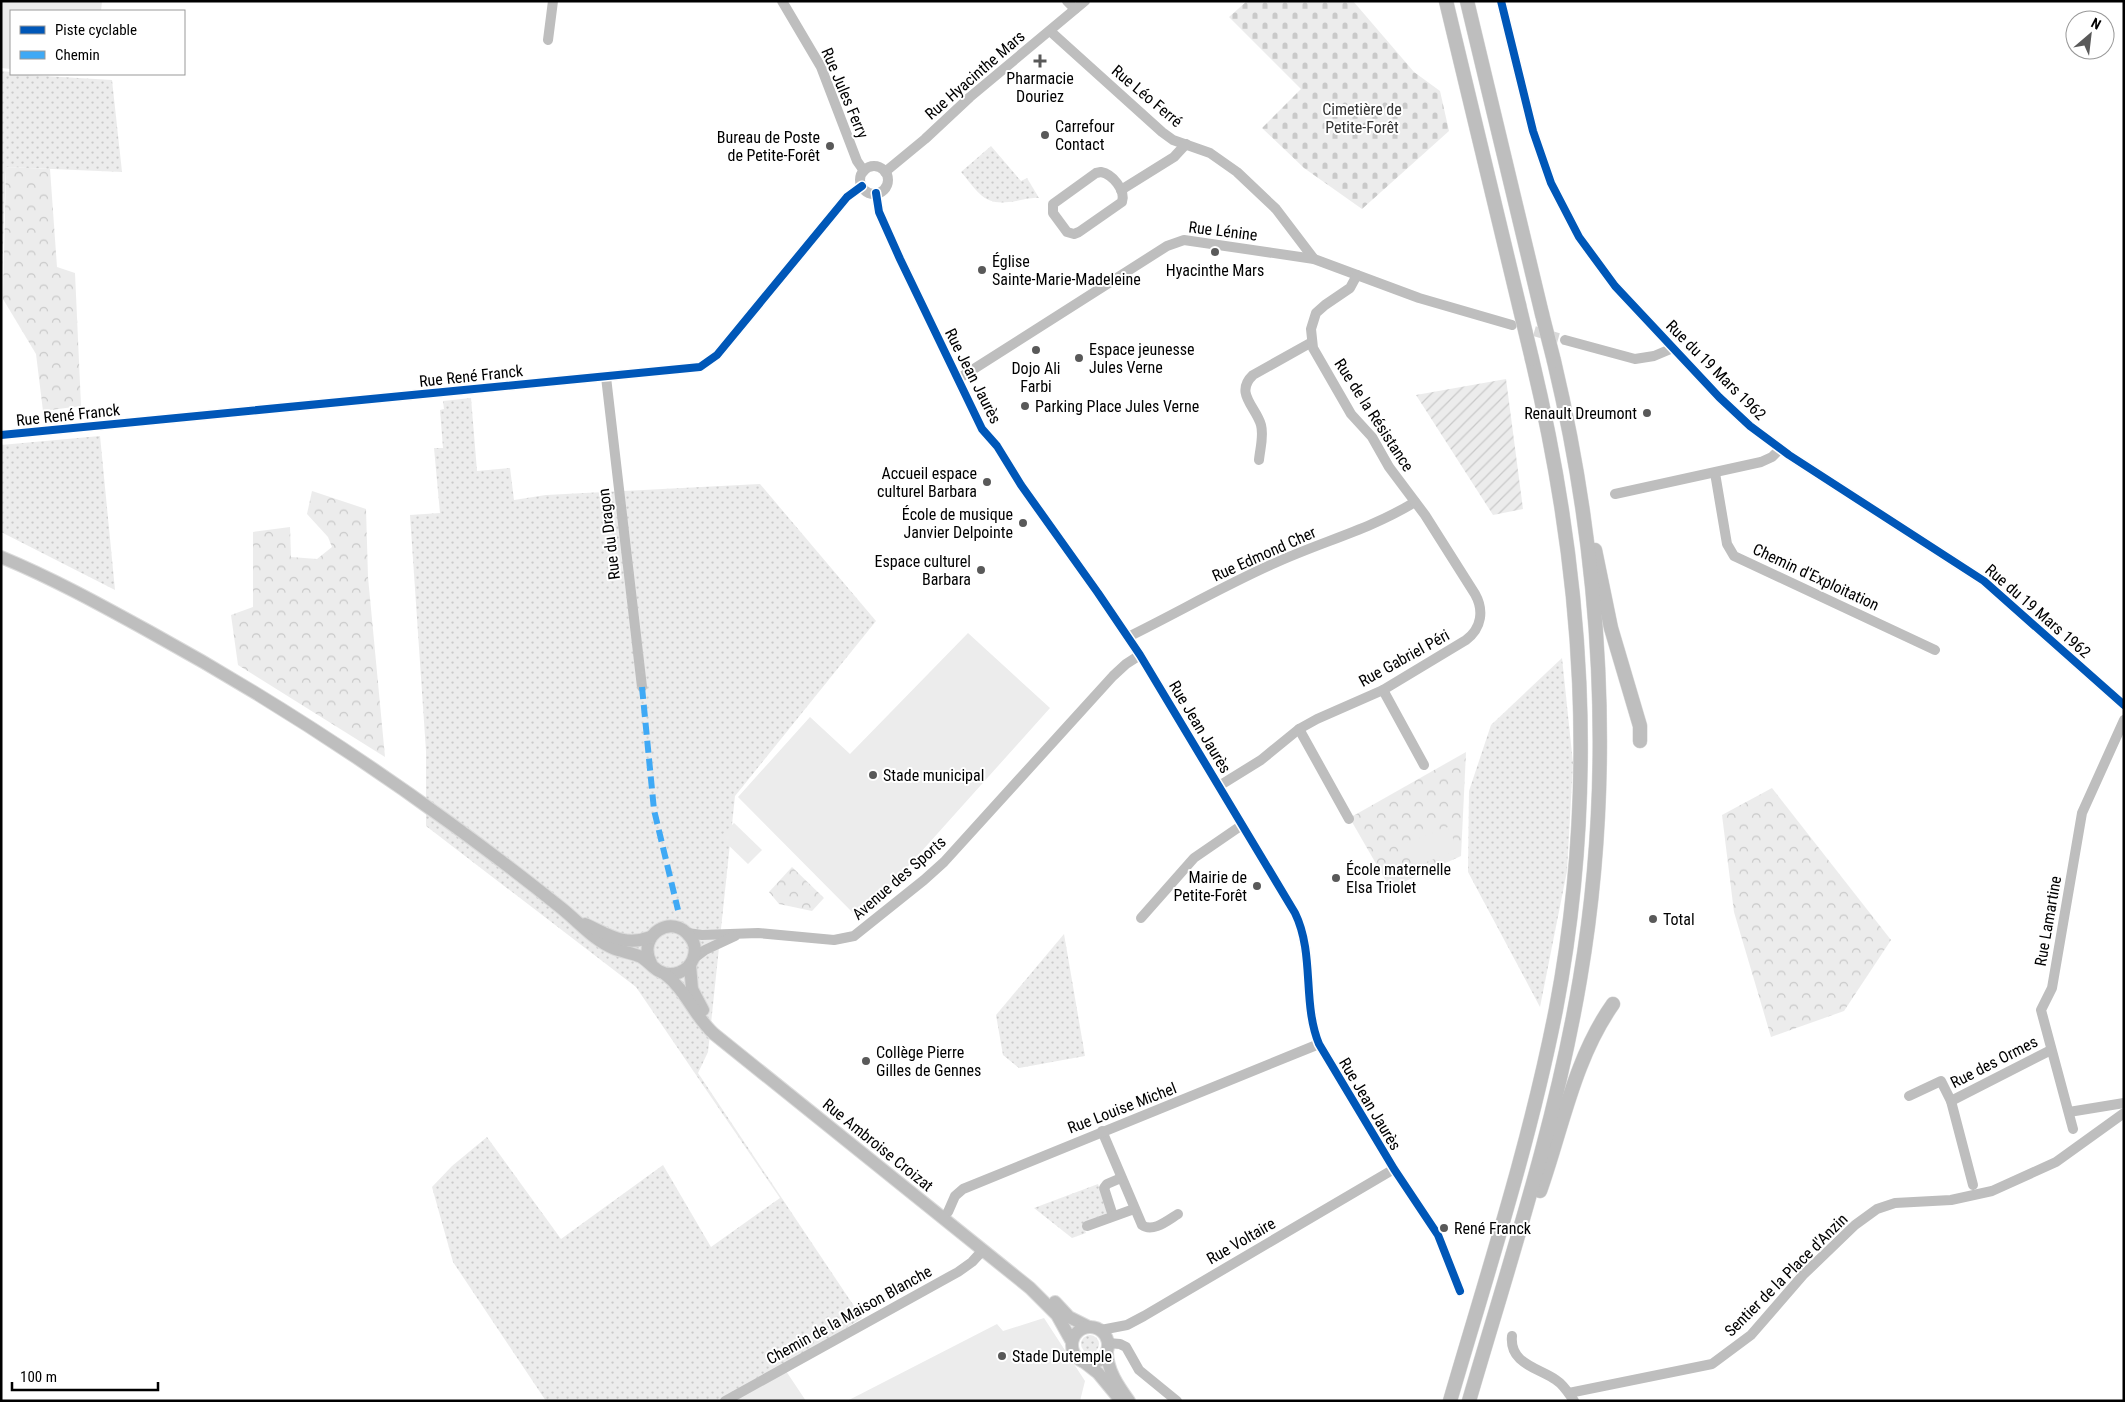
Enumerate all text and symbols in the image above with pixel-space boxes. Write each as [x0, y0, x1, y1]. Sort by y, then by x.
legend [10, 10, 185, 75]
north arrow [2065, 10, 2115, 60]
text: N [2089, 14, 2104, 33]
text: Piste cyclable [55, 21, 137, 39]
street label: Rue Hyacinthe Mars [921, 27, 1029, 123]
street label: Rue Jules Ferry [817, 45, 873, 141]
text: Chemin [55, 46, 100, 64]
marker: Pharmacie Douriez [1034, 55, 1046, 67]
street label: Rue Léo Ferré [1108, 61, 1186, 131]
place label: Pharmacie Douriez [1006, 69, 1074, 106]
park label: Cimetière de Petite-Forêt [1322, 100, 1402, 137]
place label: Carrefour Contact [1055, 117, 1115, 154]
place label: Bureau de Poste de Petite-Forêt [717, 128, 820, 165]
marker: Carrefour Contact [1039, 129, 1051, 141]
marker: Bureau de Poste de Petite-Forêt [824, 140, 836, 152]
street label: Rue Lénine [1188, 217, 1258, 245]
marker: Hyacinthe Mars [1209, 246, 1221, 258]
place label: Église Sainte-Marie-Madeleine [992, 252, 1141, 289]
place label: Hyacinthe Mars [1166, 261, 1264, 280]
marker: Église Sainte-Marie-Madeleine [976, 264, 988, 276]
street label: Rue du 19 Mars 1962 [1662, 316, 1770, 424]
street label: Rue Jean Jaurès [941, 325, 1005, 427]
place label: Espace jeunesse Jules Verne [1089, 340, 1195, 377]
marker: Dojo Ali Farbi [1030, 344, 1042, 356]
marker: Espace jeunesse Jules Verne [1073, 352, 1085, 364]
street label: Rue de la Résistance [1330, 355, 1418, 475]
place label: Dojo Ali Farbi [1011, 359, 1061, 396]
street label: Rue René Franck [418, 361, 525, 391]
place label: Parking Place Jules Verne [1035, 397, 1199, 416]
street label: Rue René Franck [15, 400, 122, 430]
marker: Parking Place Jules Verne [1019, 400, 1031, 412]
place label: Renault Dreumont [1524, 404, 1637, 423]
marker: Renault Dreumont [1641, 407, 1653, 419]
place label: Accueil espace culturel Barbara [877, 464, 977, 501]
marker: Accueil espace culturel Barbara [981, 476, 993, 488]
street label: Rue du Dragon [594, 487, 624, 581]
place label: École de musique Janvier Delpointe [902, 505, 1013, 542]
marker: École de musique Janvier Delpointe [1017, 517, 1029, 529]
street label: Rue Edmond Cher [1209, 523, 1319, 585]
street label: Chemin d'Exploitation [1750, 539, 1882, 615]
place label: Espace culturel Barbara [874, 552, 971, 589]
street label: Rue du 19 Mars 1962 [1981, 560, 2095, 662]
marker: Espace culturel Barbara [975, 564, 987, 576]
street label: Rue Gabriel Péri [1355, 625, 1453, 691]
street label: Rue Jean Jaurès [1165, 677, 1235, 777]
place label: Stade municipal [883, 766, 984, 785]
marker: Stade municipal [867, 769, 879, 781]
street label: Avenue des Sports [848, 832, 950, 924]
place label: École maternelle Elsa Triolet [1346, 860, 1451, 897]
place label: Mairie de Petite-Forêt [1174, 868, 1247, 905]
marker: École maternelle Elsa Triolet [1330, 872, 1342, 884]
street label: Rue Lamartine [2031, 874, 2065, 968]
marker: Mairie de Petite-Forêt [1251, 880, 1263, 892]
place label: Total [1663, 910, 1695, 929]
marker: Total [1647, 913, 1659, 925]
street label: Rue des Ormes [1947, 1032, 2041, 1092]
place label: Collège Pierre Gilles de Gennes [876, 1043, 981, 1080]
street label: Rue Jean Jaurès [1335, 1054, 1405, 1154]
marker: Collège Pierre Gilles de Gennes [860, 1055, 872, 1067]
street label: Rue Louise Michel [1065, 1079, 1179, 1137]
street label: Rue Ambroise Croizat [819, 1095, 937, 1195]
street label: Sentier de la Place d'Anzin [1721, 1210, 1851, 1340]
street label: Rue Voltaire [1203, 1214, 1279, 1268]
place label: René Franck [1454, 1219, 1532, 1238]
marker: René Franck [1438, 1222, 1450, 1234]
street label: Chemin de la Maison Blanche [763, 1262, 935, 1368]
place label: Stade Dutemple [1012, 1347, 1112, 1366]
marker: Stade Dutemple [996, 1350, 1008, 1362]
scale bar [12, 1360, 159, 1392]
text: 100 m [20, 1368, 57, 1386]

